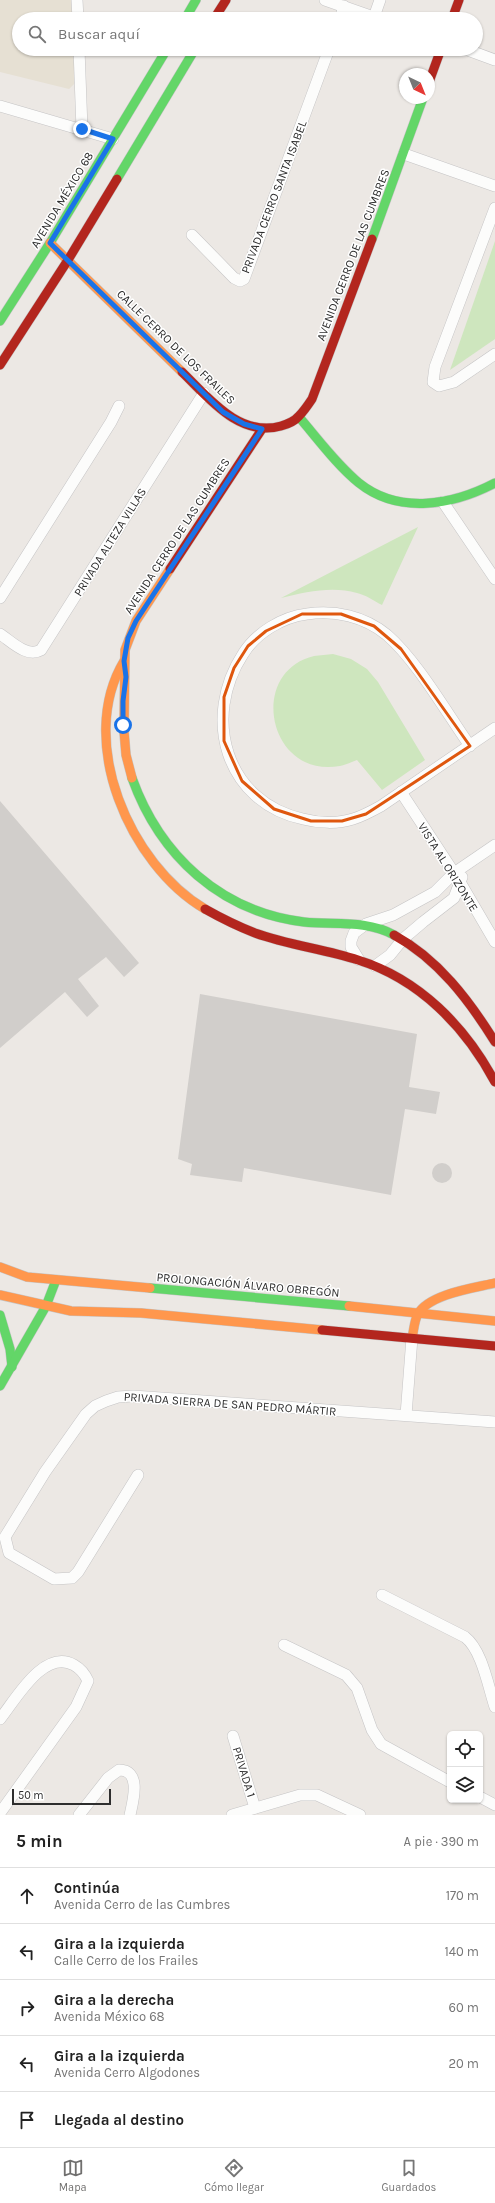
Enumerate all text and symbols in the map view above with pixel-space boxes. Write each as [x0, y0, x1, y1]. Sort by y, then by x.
search box [12, 12, 483, 56]
icon: search [26, 23, 48, 45]
text: Buscar aquí [58, 25, 140, 43]
north arrow [399, 68, 435, 104]
street label: PRIVADA CERRO SANTA ISABEL [238, 118, 310, 275]
route end [73, 120, 91, 138]
street label: AVENIDA MÉXICO 68 [27, 149, 96, 251]
street label: AVENIDA CERRO DE LAS CUMBRES [314, 167, 392, 343]
street label: CALLE CERRO DE LOS FRAILES [114, 287, 238, 407]
street label: AVENIDA CERRO DE LAS CUMBRES [121, 455, 233, 617]
street label: PRIVADA ALTEZA VILLAS [71, 485, 149, 599]
route start [114, 716, 132, 734]
street label: VISTA AL ORIZONTE [415, 820, 481, 914]
street label: PROLONGACIÓN ÁLVARO OBREGÓN [156, 1269, 340, 1300]
street label: PRIVADA SIERRA DE SAN PEDRO MÁRTIR [123, 1389, 337, 1418]
map controls [447, 1731, 483, 1803]
button: locate [447, 1731, 483, 1767]
street label: PRIVADA 1 [230, 1745, 258, 1799]
button: layers [447, 1767, 483, 1803]
scale bar [12, 1787, 111, 1806]
text: 50 m [18, 1789, 44, 1802]
text: 5 min [16, 1831, 63, 1851]
text: A pie · 390 m [404, 1834, 479, 1849]
text: Continúa [54, 1879, 120, 1897]
icon: ahead [16, 1885, 38, 1907]
text: 170 m [446, 1888, 479, 1903]
text: Avenida Cerro de las Cumbres [54, 1897, 230, 1912]
text: Gira a la izquierda [54, 1935, 185, 1953]
icon: left [16, 1941, 38, 1963]
text: 140 m [444, 1944, 479, 1959]
text: Calle Cerro de los Frailes [54, 1953, 198, 1968]
text: Gira a la derecha [54, 1991, 174, 2009]
icon: right [16, 1997, 38, 2019]
text: 60 m [449, 2000, 479, 2015]
text: Avenida México 68 [54, 2009, 165, 2024]
text: Gira a la izquierda [54, 2047, 185, 2065]
icon: left [16, 2053, 38, 2075]
text: 20 m [449, 2056, 479, 2071]
text: Avenida Cerro Algodones [54, 2065, 200, 2080]
icon: arrive [16, 2109, 38, 2131]
text: Llegada al destino [54, 2111, 184, 2129]
tab: Mapa [59, 2157, 87, 2194]
tab: Cómo llegar [204, 2157, 264, 2194]
tab: Guardados [382, 2157, 436, 2194]

